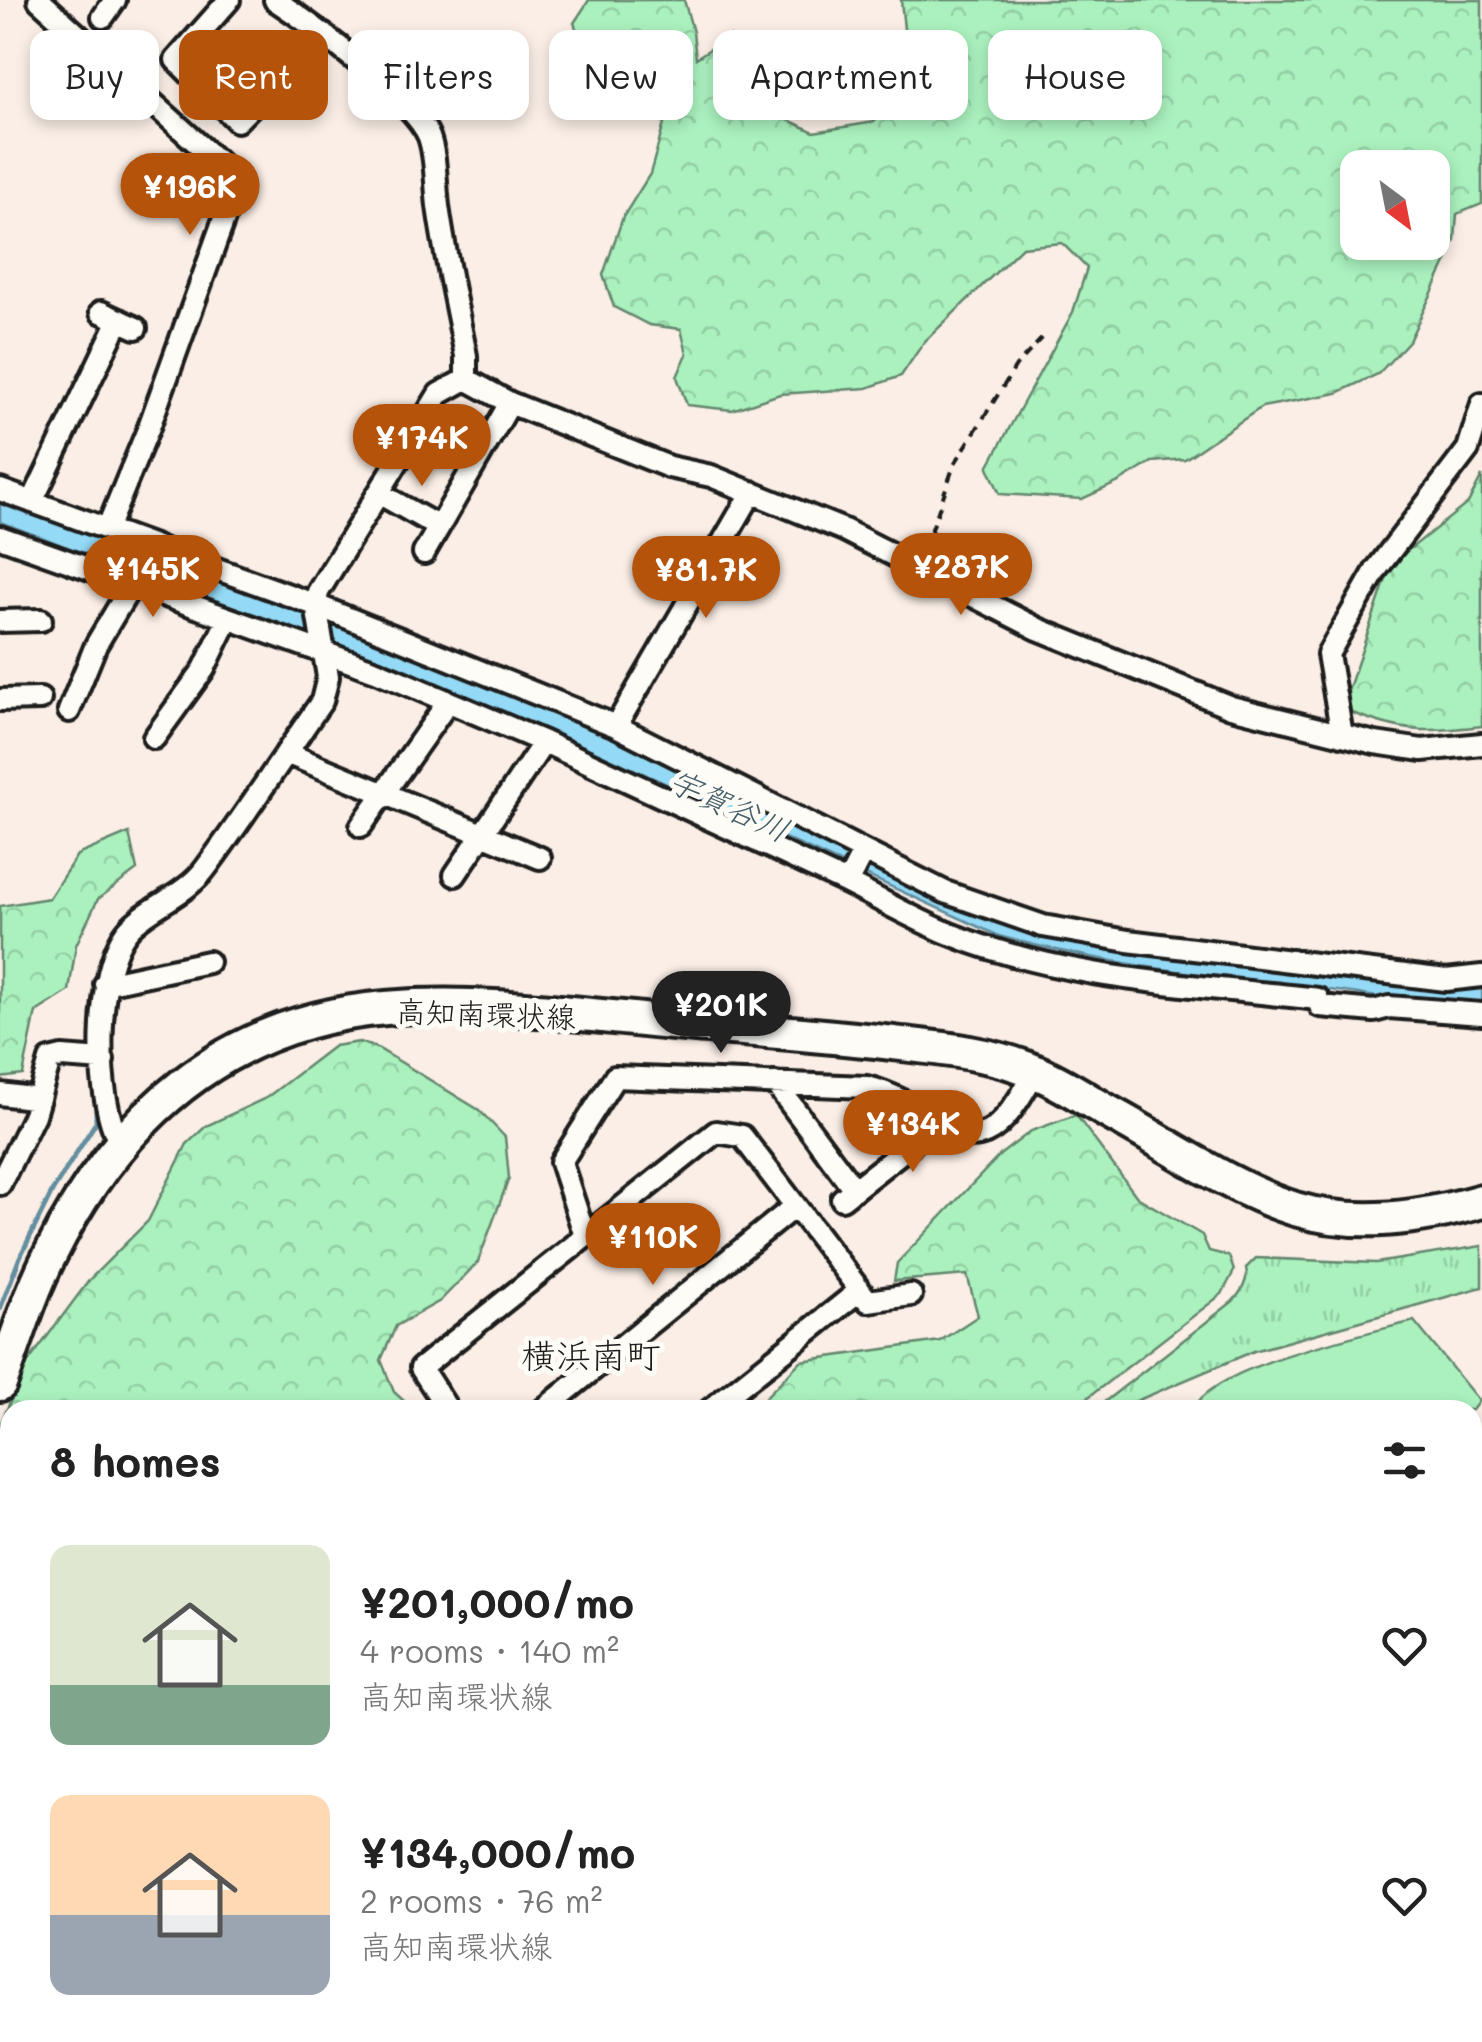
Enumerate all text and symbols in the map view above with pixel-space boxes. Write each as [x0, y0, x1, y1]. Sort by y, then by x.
chip: Buy [30, 30, 159, 120]
chip: Rent [179, 30, 328, 120]
chip: Filters [348, 30, 529, 120]
chip: New [549, 30, 693, 120]
chip: Apartment [713, 30, 968, 120]
chip: House [988, 30, 1162, 120]
north arrow [1340, 150, 1450, 260]
map controls [1340, 150, 1450, 260]
pin: ¥196K [120, 153, 260, 238]
text: ¥196K [143, 164, 237, 206]
pin: ¥174K [352, 404, 492, 489]
text: ¥174K [375, 415, 469, 457]
pin: ¥287K [891, 533, 1031, 618]
pin: ¥145K [83, 535, 223, 620]
pin: ¥81.7K [625, 536, 787, 621]
text: ¥287K [912, 544, 1010, 586]
text: ¥145K [105, 546, 201, 588]
text: ¥81.7K [654, 547, 758, 589]
water label: 宇賀谷川 [663, 758, 797, 850]
pin: ¥201K [651, 971, 791, 1056]
text: ¥201K [674, 982, 768, 1024]
street label: 高知南環状線 [395, 990, 577, 1036]
pin: ¥134K [843, 1090, 983, 1175]
text: ¥134K [865, 1101, 961, 1143]
pin: ¥110K [583, 1203, 723, 1288]
text: ¥110K [608, 1214, 698, 1256]
district label: 横浜南町 [521, 1331, 661, 1377]
text: 8 homes [50, 1433, 221, 1488]
icon: filters [1377, 1433, 1432, 1488]
text: ¥201,000/mo [360, 1574, 634, 1629]
icon: home [130, 1585, 250, 1705]
icon: heart [1377, 1618, 1432, 1673]
text: 4 rooms · 140 m² [360, 1629, 619, 1671]
text: 高知南環状線 [360, 1674, 552, 1716]
text: ¥134,000/mo [360, 1824, 635, 1879]
icon: home [130, 1835, 250, 1955]
icon: heart [1377, 1868, 1432, 1923]
text: 2 rooms · 76 m² [360, 1879, 603, 1921]
text: 高知南環状線 [360, 1924, 552, 1966]

